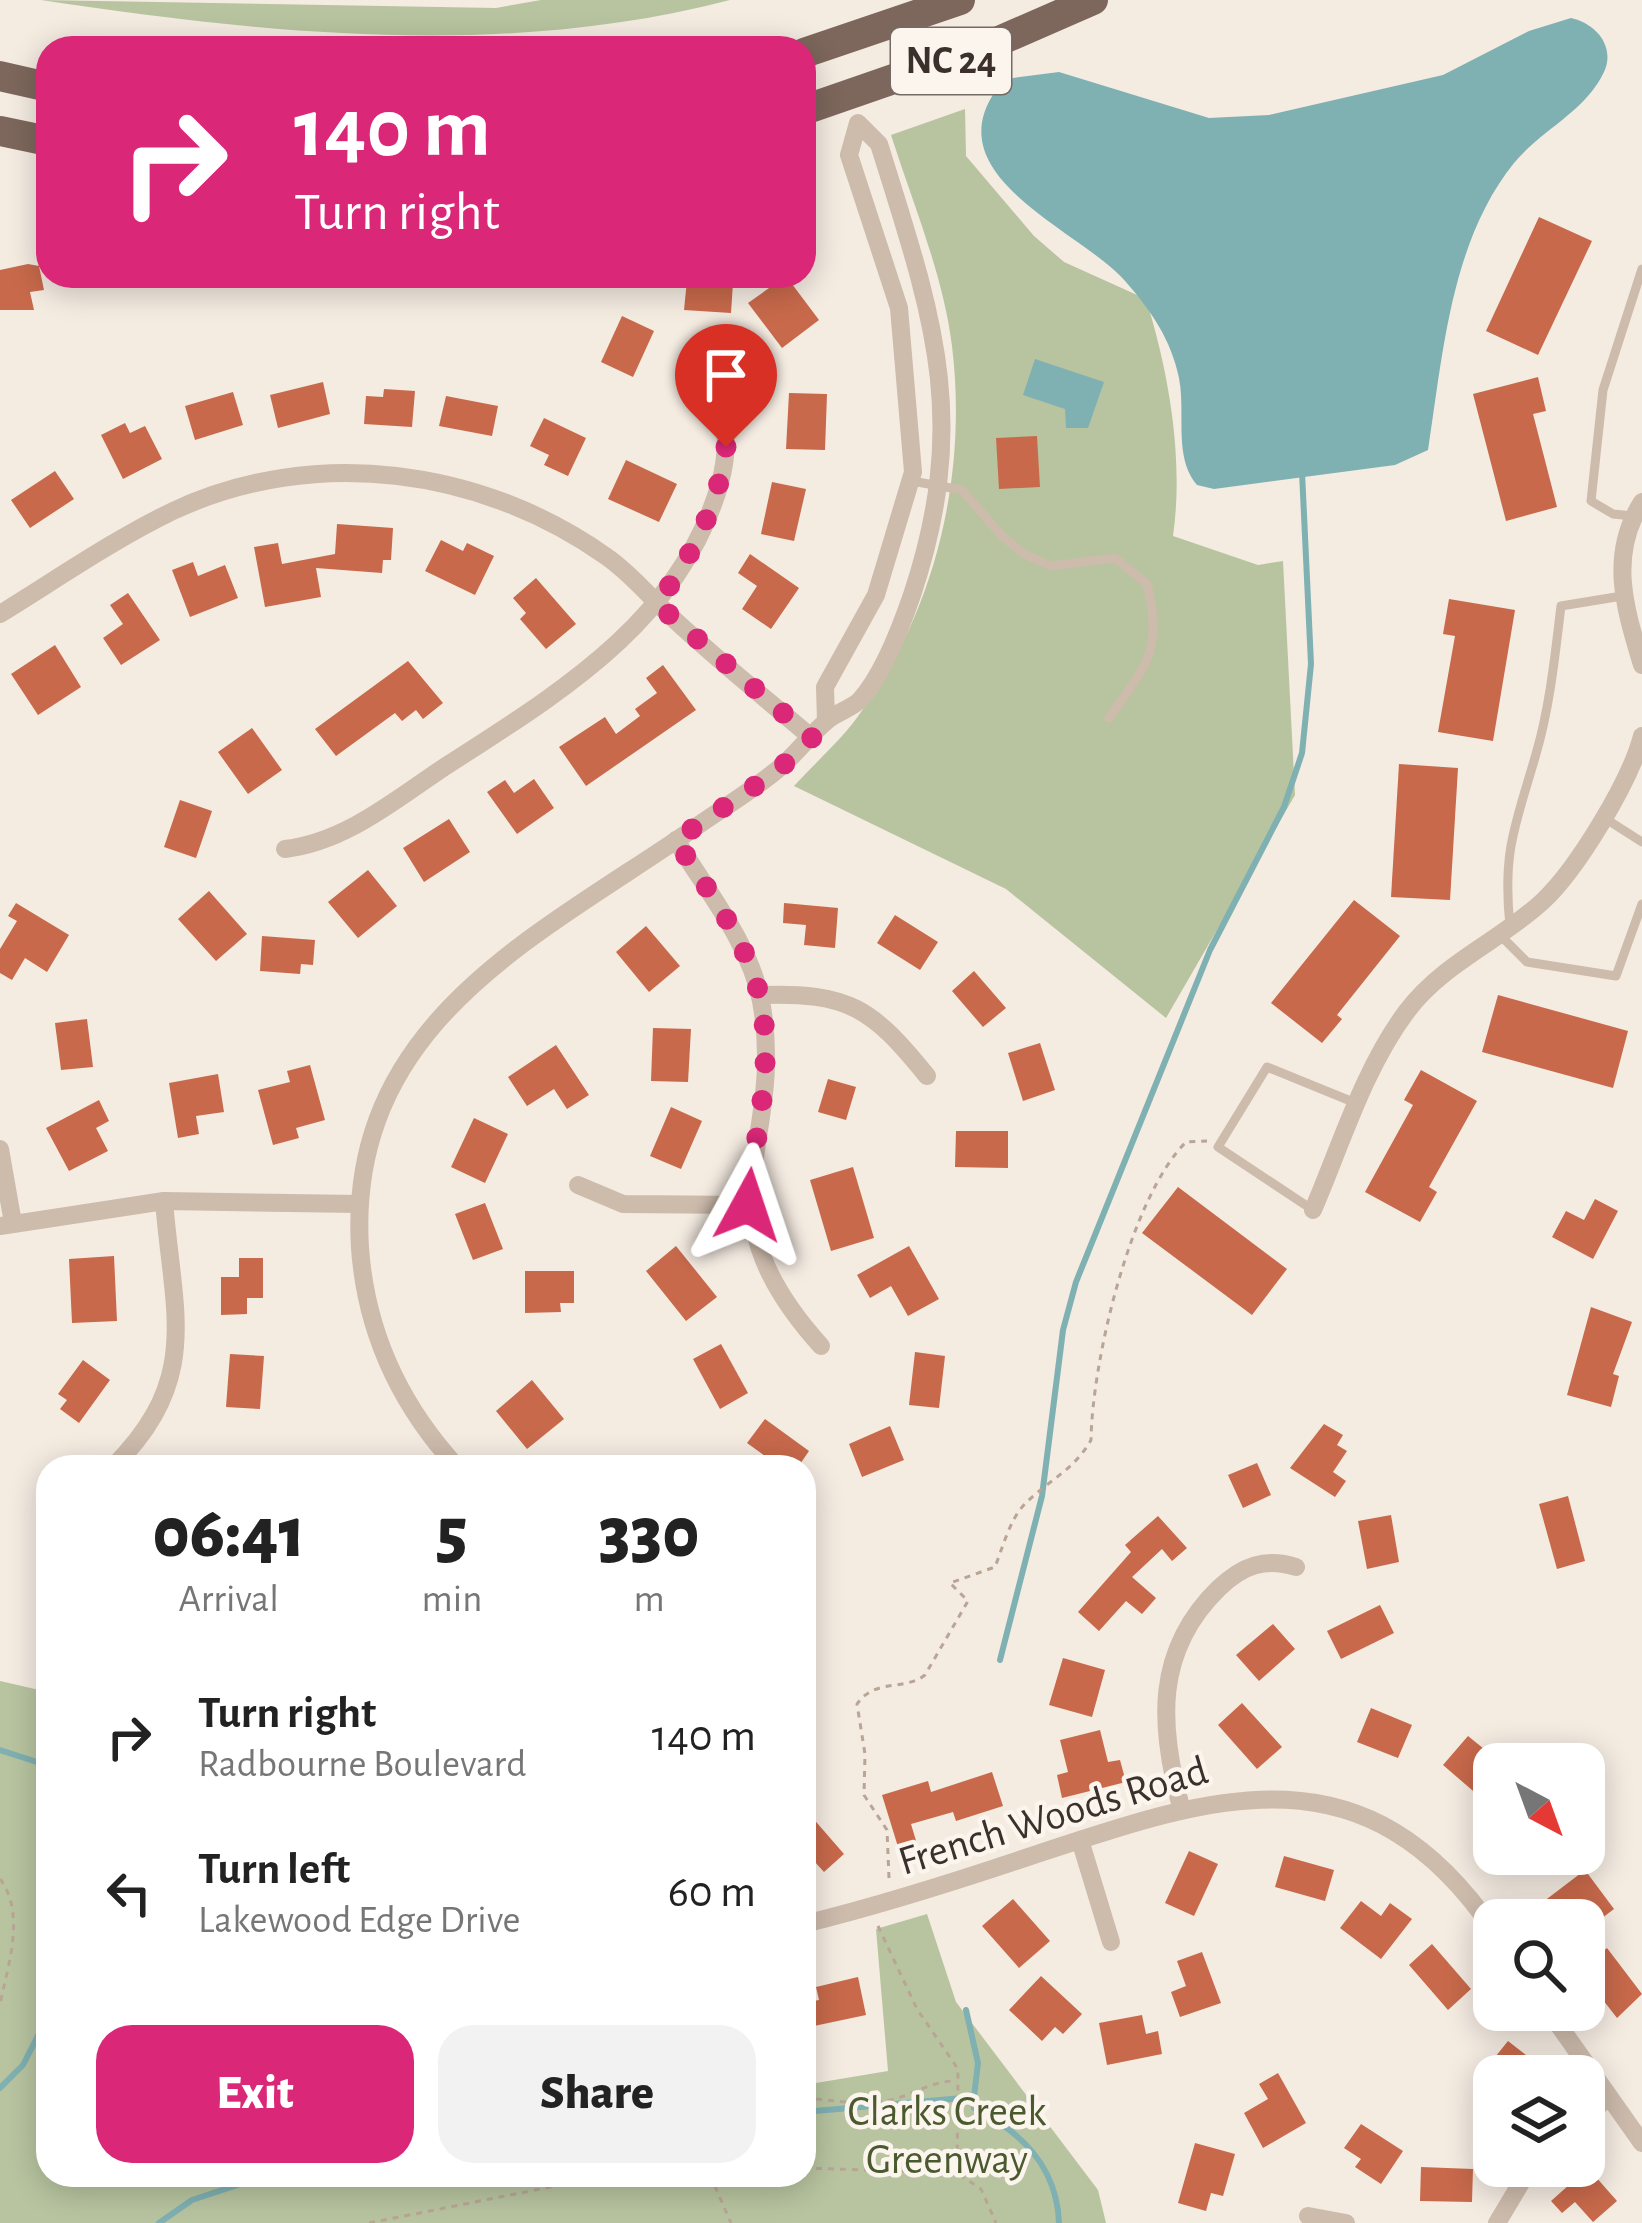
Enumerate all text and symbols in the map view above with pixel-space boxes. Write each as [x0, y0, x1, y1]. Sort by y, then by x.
road number: NC 24 [891, 28, 1011, 94]
icon: right [96, 84, 252, 240]
text: 140 m [294, 88, 491, 172]
text: Turn right [294, 186, 500, 240]
pin [675, 324, 777, 447]
icon: arrive [693, 342, 759, 408]
position arrow [685, 1142, 811, 1268]
text: 06:41 [153, 1498, 305, 1570]
text: 5 [436, 1498, 468, 1570]
text: 330 [599, 1498, 699, 1570]
text: Arrival [179, 1580, 279, 1619]
text: min [422, 1580, 482, 1619]
text: m [634, 1580, 665, 1619]
text: Turn right [198, 1691, 376, 1736]
icon: right [96, 1704, 162, 1770]
text: 140 m [652, 1714, 756, 1759]
north arrow [1473, 1743, 1605, 1875]
map controls [1473, 1743, 1605, 2187]
text: Radbourne Boulevard [198, 1745, 526, 1784]
street label: French Woods Road [893, 1749, 1213, 1883]
text: Turn left [198, 1847, 350, 1892]
icon: left [96, 1860, 162, 1926]
text: 60 m [668, 1870, 756, 1915]
button: search [1473, 1899, 1605, 2031]
text: Lakewood Edge Drive [198, 1901, 521, 1940]
button: Exit [96, 2025, 414, 2163]
button: Share [438, 2025, 756, 2163]
button: layers [1473, 2055, 1605, 2187]
park label: Clarks Creek Greenway [848, 2091, 1046, 2181]

